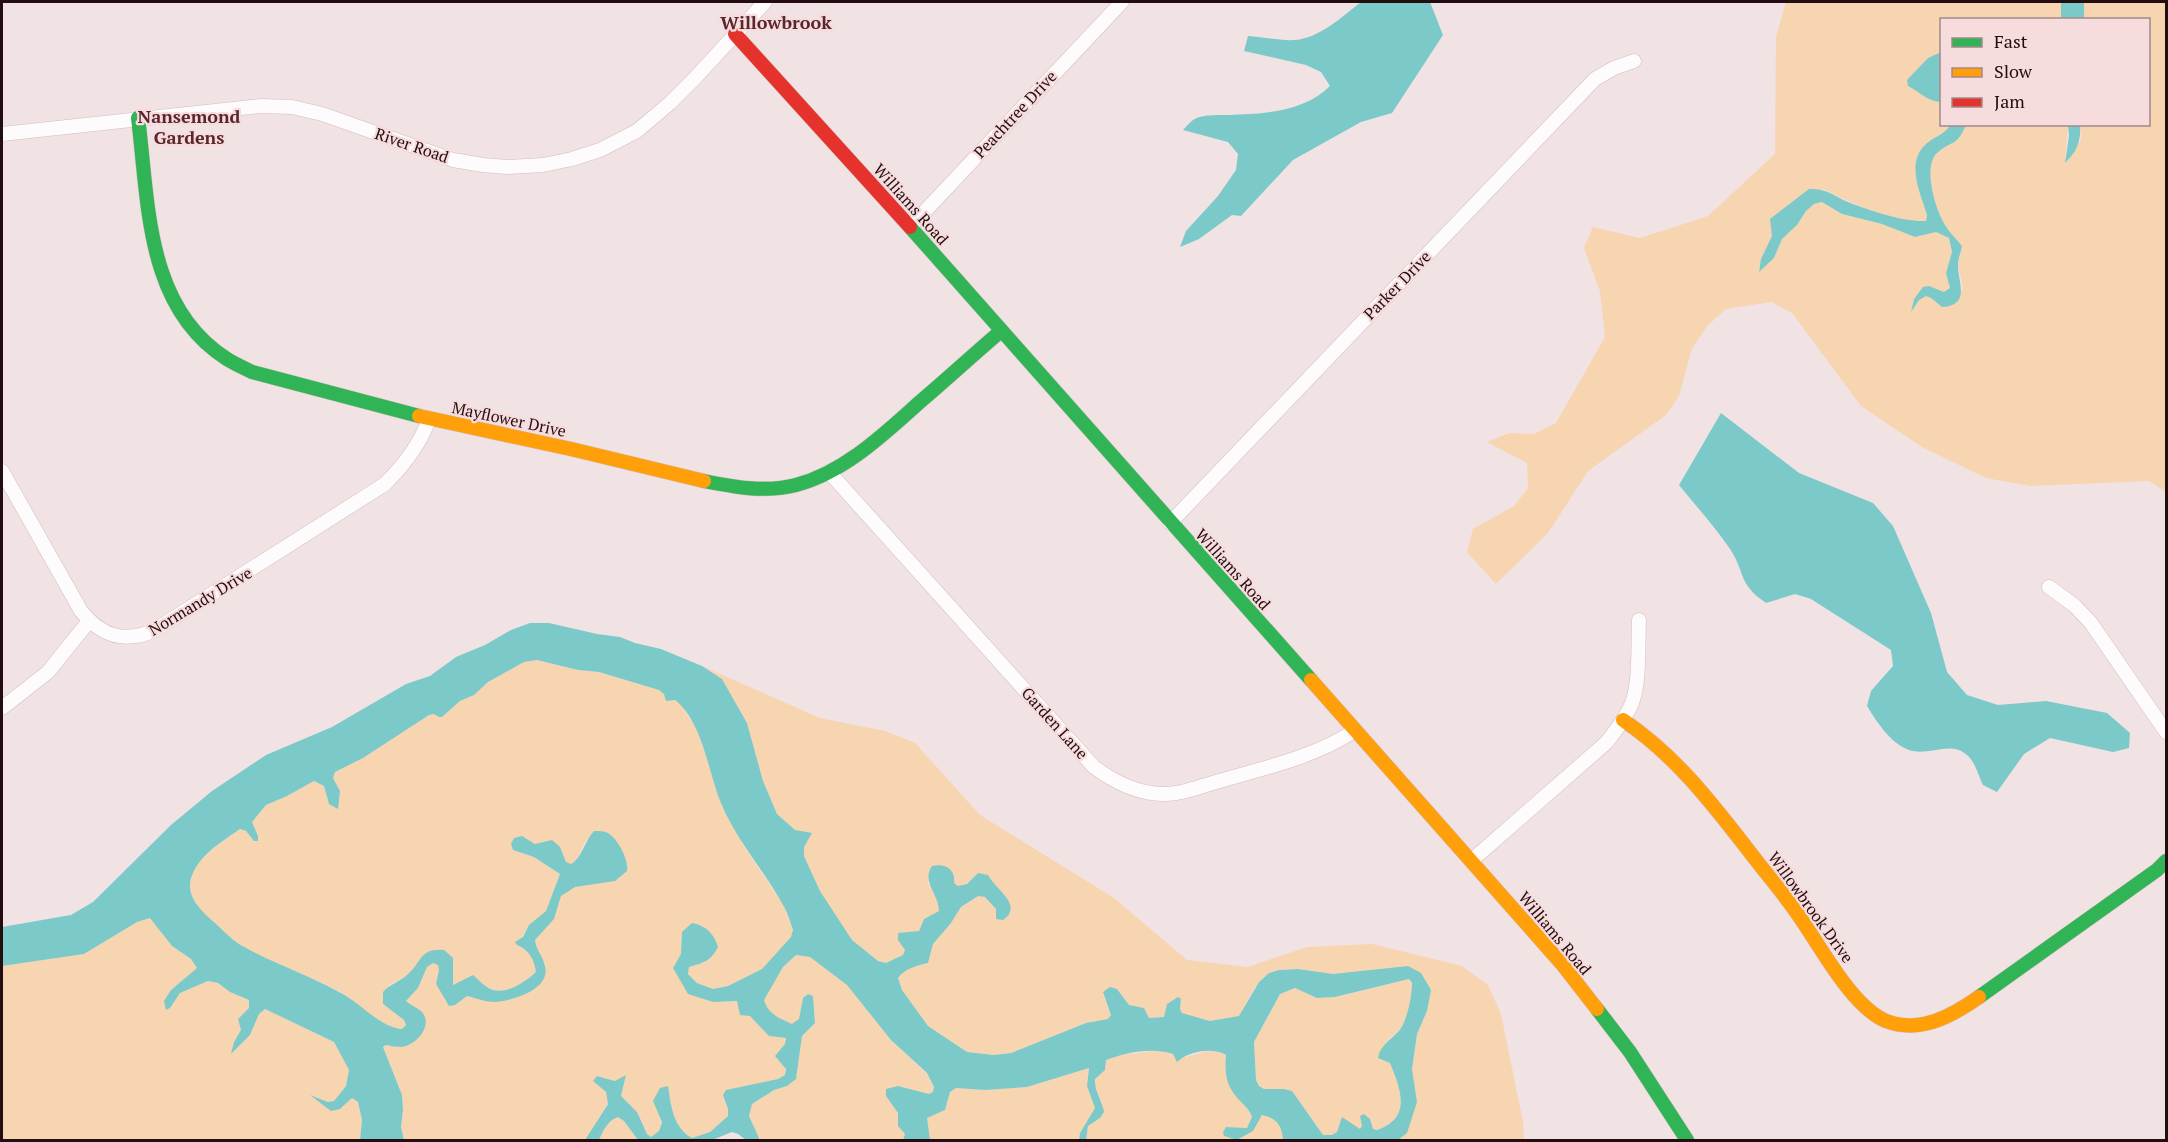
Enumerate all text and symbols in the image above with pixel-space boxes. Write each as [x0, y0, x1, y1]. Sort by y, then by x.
district label: Willowbrook [720, 10, 832, 34]
legend [1940, 18, 2150, 126]
text: Fast [1994, 29, 2028, 53]
text: Slow [1994, 59, 2033, 83]
street label: Peachtree Drive [969, 65, 1061, 163]
text: Jam [1994, 89, 2025, 113]
district label: Nansemond Gardens [138, 104, 241, 149]
street label: River Road [372, 122, 452, 168]
street label: Williams Road [868, 159, 954, 250]
street label: Parker Drive [1359, 246, 1435, 324]
street label: Mayflower Drive [450, 396, 568, 442]
street label: Williams Road [1190, 524, 1276, 615]
street label: Normandy Drive [144, 561, 256, 641]
street label: Garden Lane [1017, 682, 1093, 764]
street label: Willowbrook Drive [1763, 847, 1859, 967]
street label: Williams Road [1514, 887, 1596, 979]

